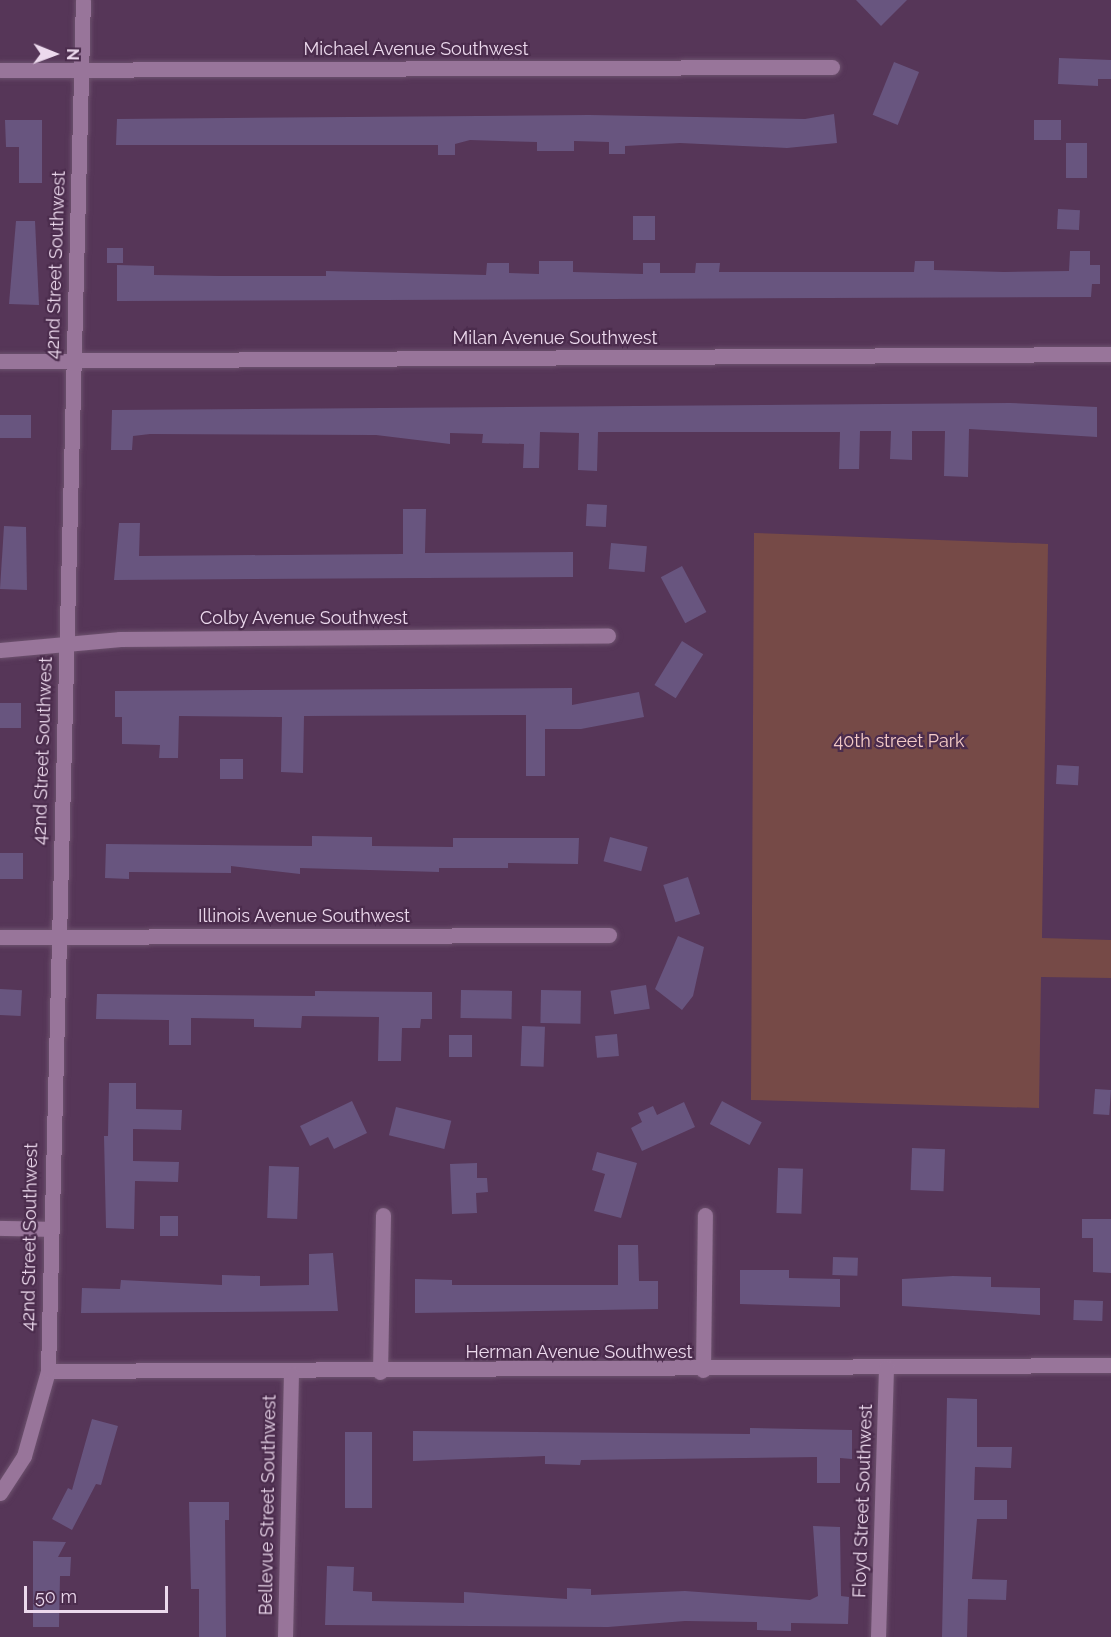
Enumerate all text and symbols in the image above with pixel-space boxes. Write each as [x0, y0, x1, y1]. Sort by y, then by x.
north arrow [24, 24, 84, 84]
street label: Michael Avenue Southwest [303, 38, 529, 60]
text: N [63, 48, 82, 61]
street label: 42nd Street Southwest [42, 171, 70, 359]
street label: Milan Avenue Southwest [452, 327, 658, 349]
street label: Colby Avenue Southwest [199, 607, 409, 629]
street label: 42nd Street Southwest [29, 657, 57, 845]
park label: 40th street Park [833, 730, 965, 752]
street label: Illinois Avenue Southwest [198, 905, 410, 927]
street label: 42nd Street Southwest [18, 1143, 42, 1331]
street label: Herman Avenue Southwest [465, 1341, 693, 1363]
street label: Bellevue Street Southwest [255, 1394, 281, 1616]
street label: Floyd Street Southwest [849, 1404, 877, 1598]
scale bar [27, 1574, 171, 1612]
text: 50 m [35, 1586, 77, 1607]

